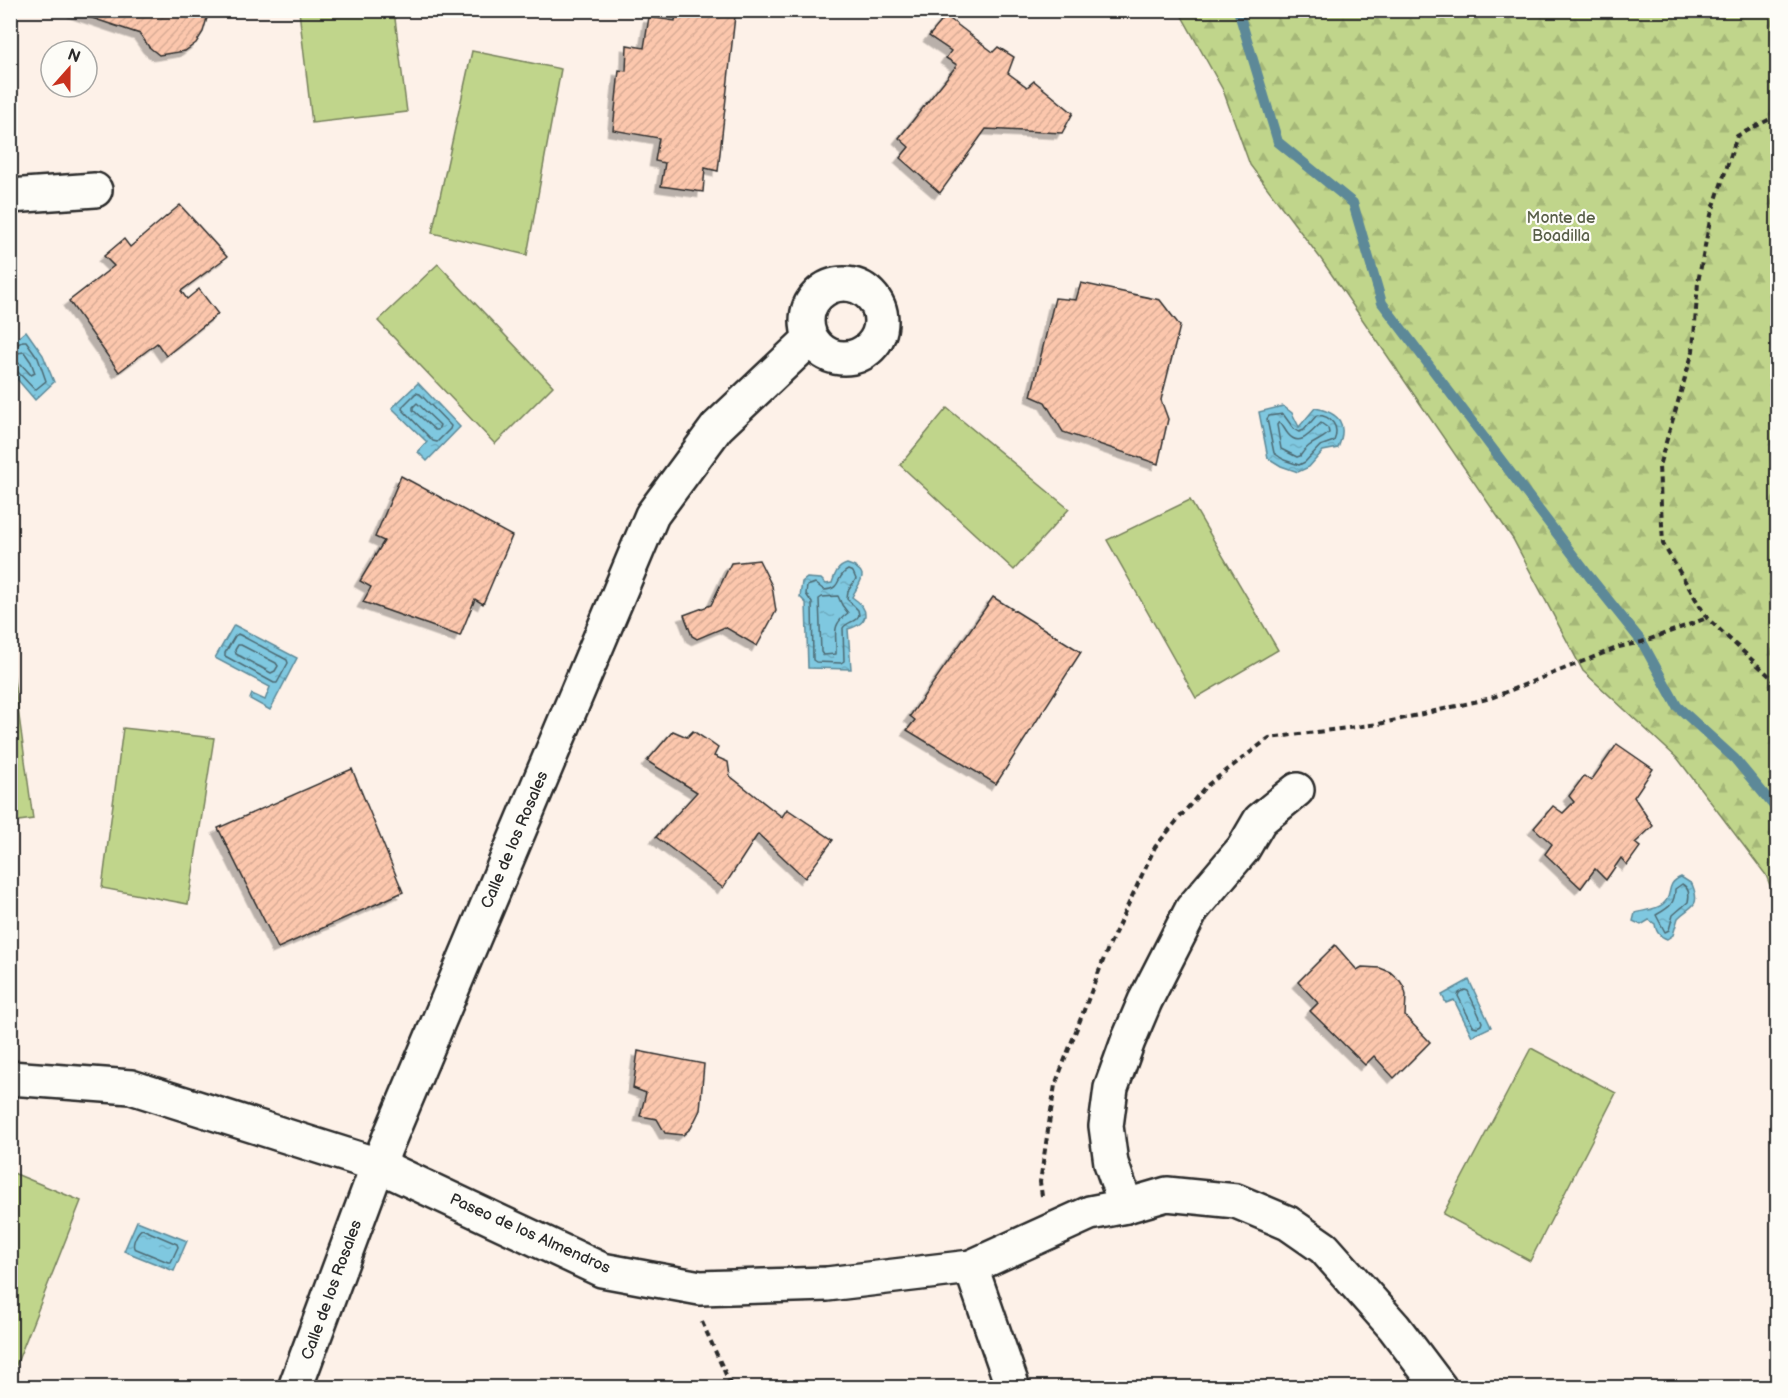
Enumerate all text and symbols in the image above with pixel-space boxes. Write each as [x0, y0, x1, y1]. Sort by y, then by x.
north arrow [39, 39, 99, 99]
text: N [65, 45, 83, 67]
park label: Monte de Boadilla [1527, 209, 1596, 246]
street label: Calle de los Rosales [477, 768, 553, 912]
street label: Paseo de los Almendros [447, 1190, 613, 1278]
street label: Calle de los Rosales [298, 1217, 366, 1362]

